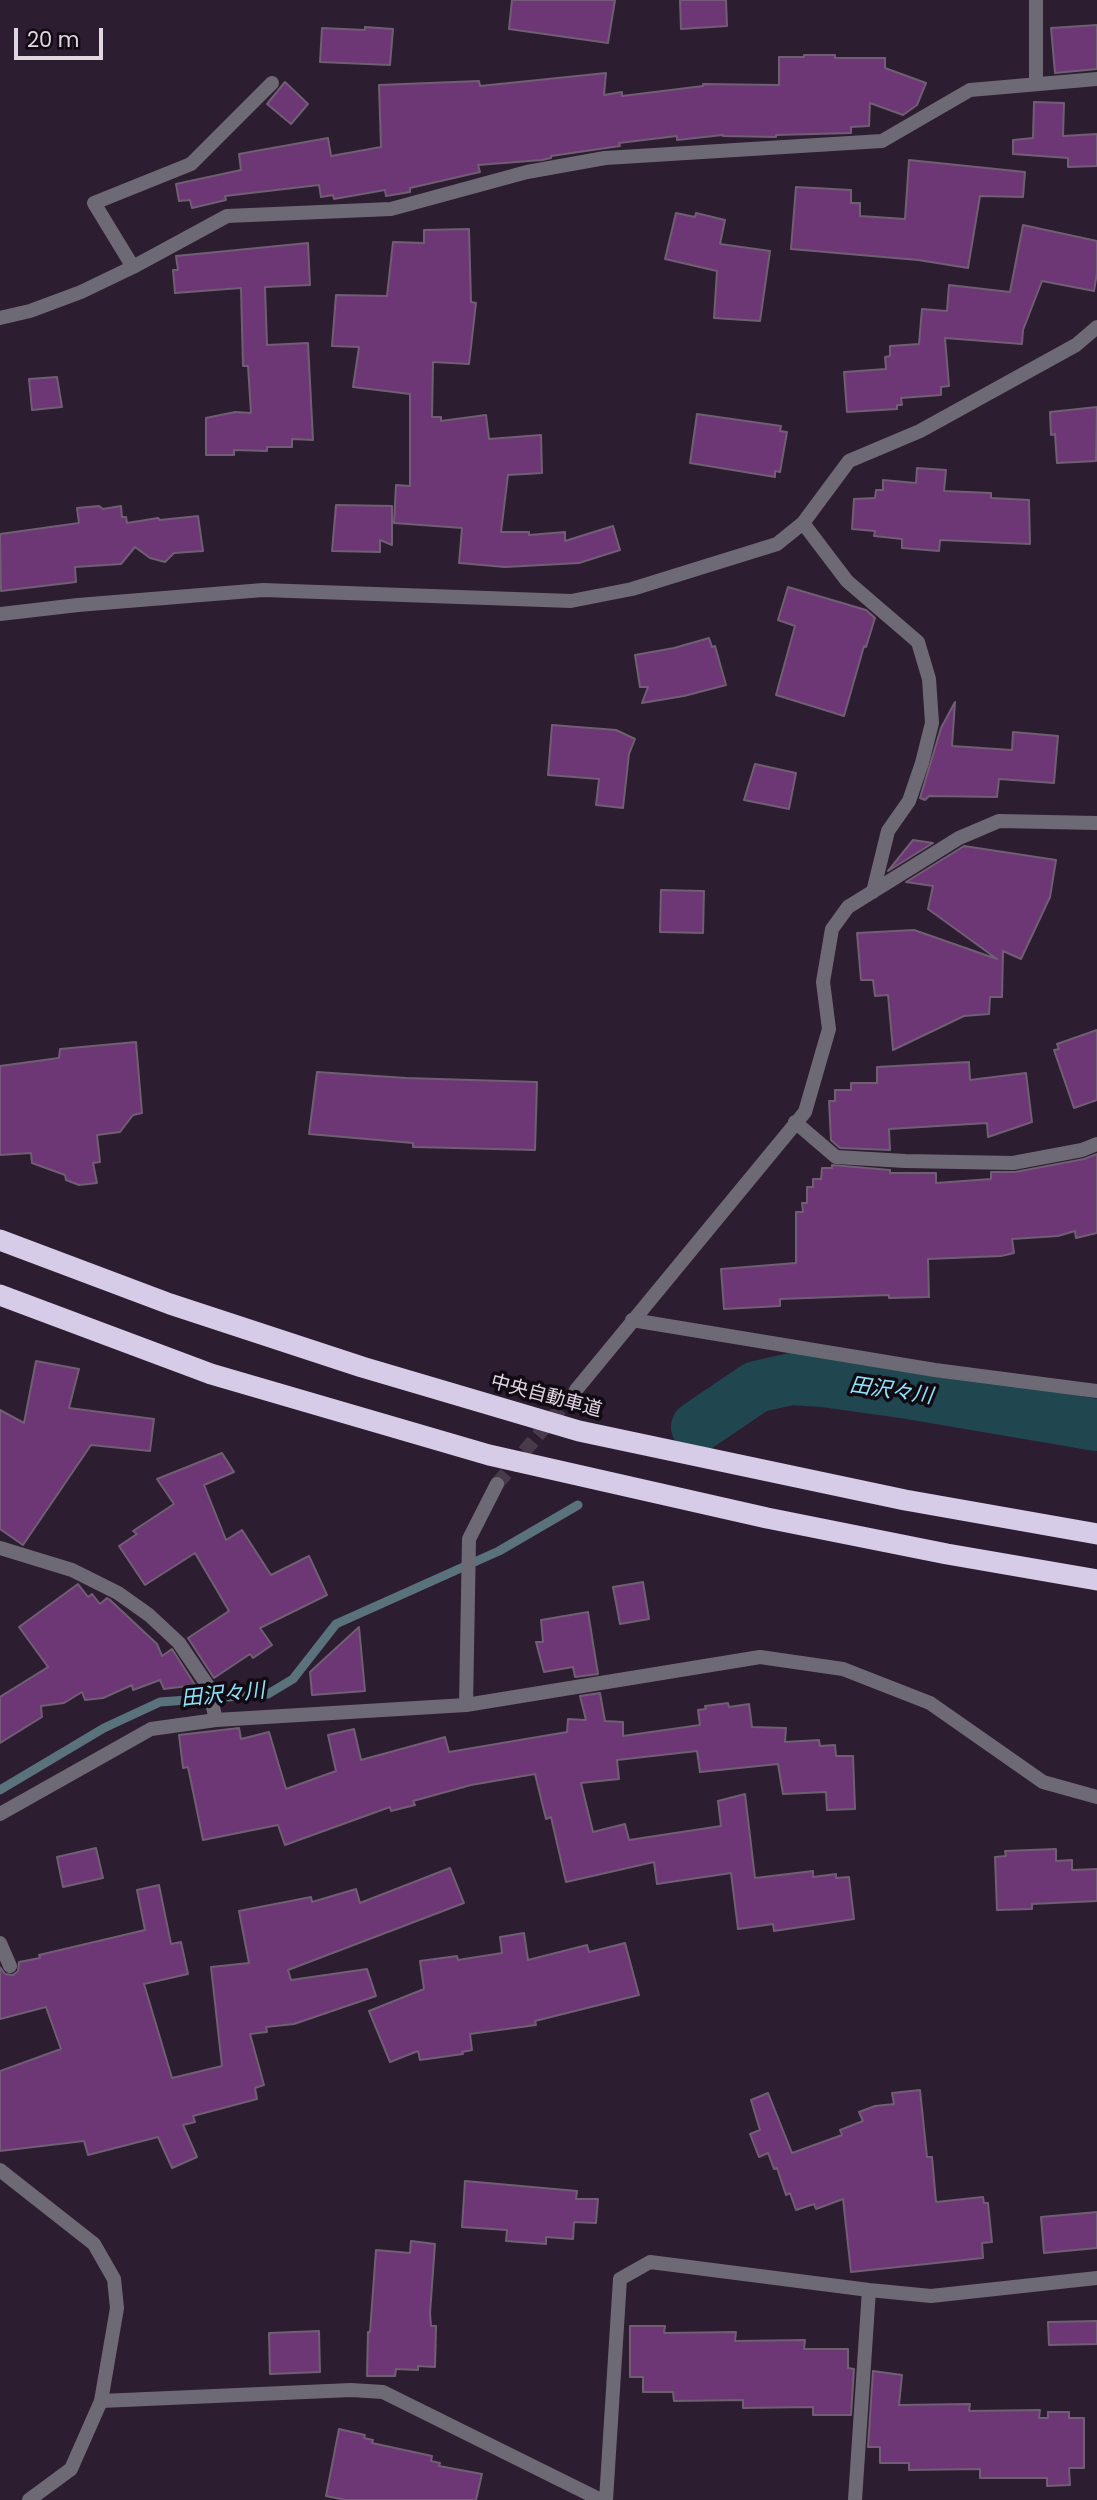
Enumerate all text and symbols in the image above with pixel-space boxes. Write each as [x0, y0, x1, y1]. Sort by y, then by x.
scale bar [18, 14, 107, 58]
text: 20 m [27, 25, 80, 54]
street label: 中央自動車道 [488, 1371, 604, 1423]
water label: 田沢々川 [848, 1374, 934, 1410]
water label: 田沢々川 [180, 1679, 266, 1713]

